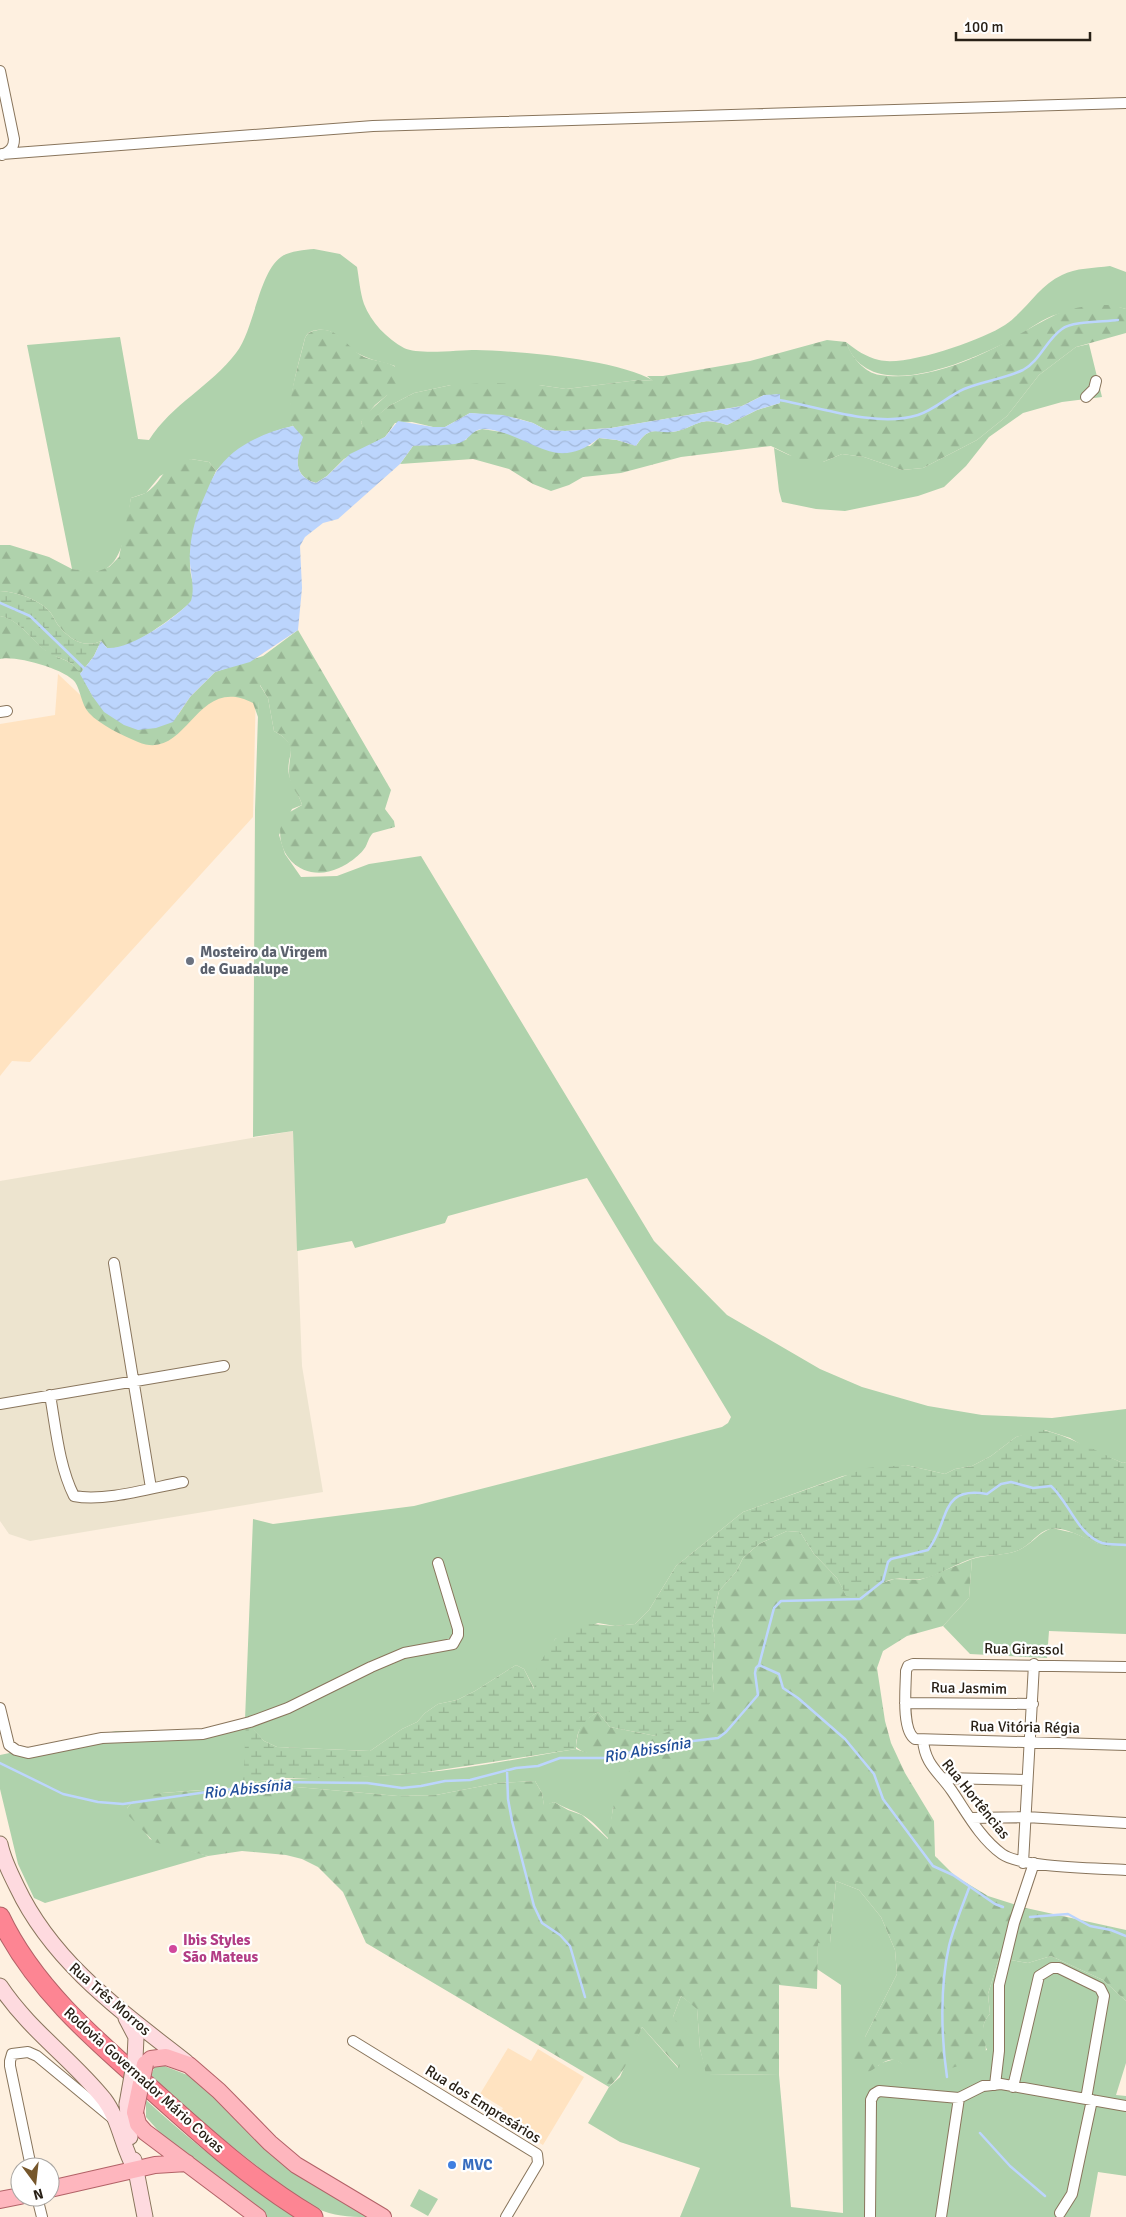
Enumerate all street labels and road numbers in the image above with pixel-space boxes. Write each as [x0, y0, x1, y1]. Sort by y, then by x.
street label: Rua Girassol [984, 1639, 1064, 1659]
street label: Rua Jasmim [931, 1678, 1007, 1698]
street label: Rua Vitória Régia [970, 1717, 1080, 1737]
street label: Rua Hortências [938, 1755, 1014, 1843]
street label: Rua Três Morros [66, 1959, 155, 2040]
street label: Rodovia Governador Mário Covas [60, 2003, 228, 2157]
street label: Rua dos Empresários [422, 2061, 544, 2147]

